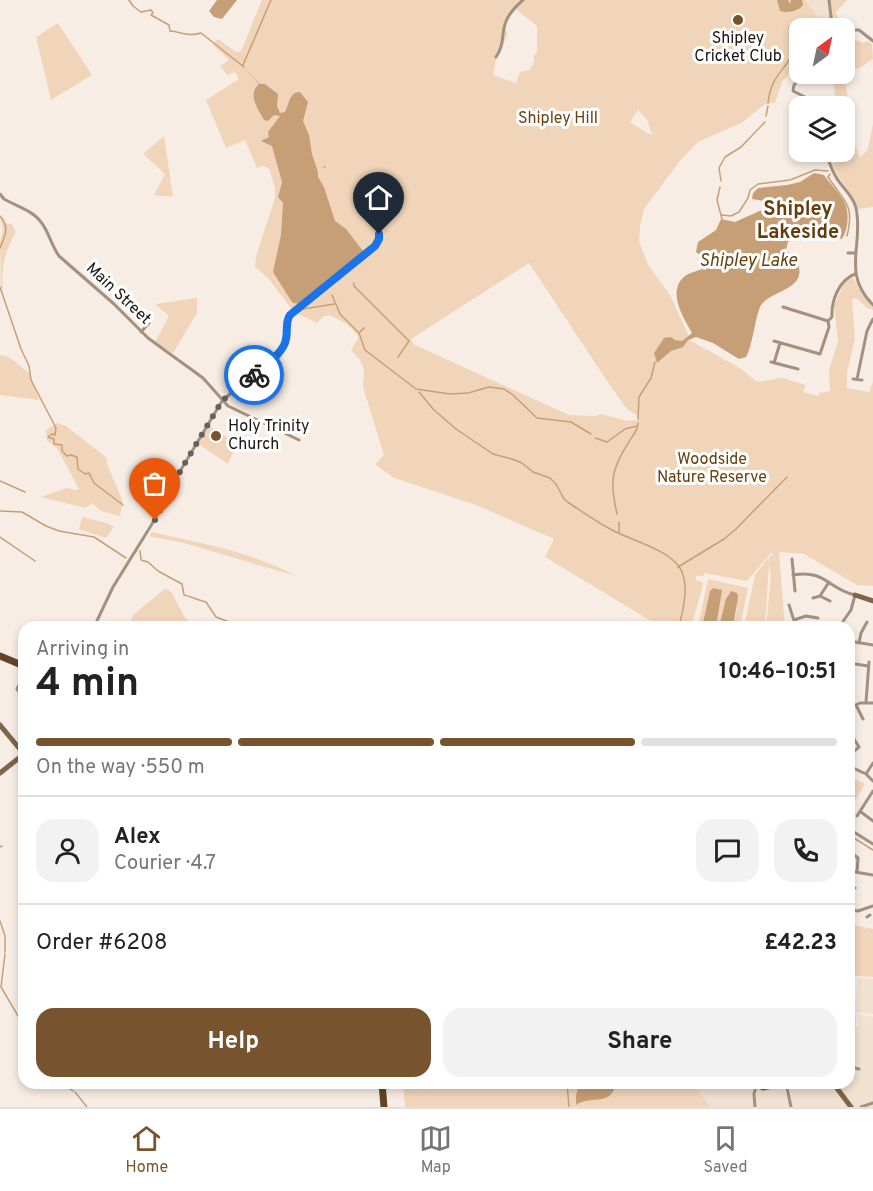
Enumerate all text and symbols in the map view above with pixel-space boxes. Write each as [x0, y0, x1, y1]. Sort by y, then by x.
marker: Shipley Cricket Club [731, 13, 745, 27]
north arrow [789, 18, 855, 84]
map controls [789, 18, 855, 162]
place label: Shipley Cricket Club [694, 29, 782, 67]
button: layers [789, 96, 855, 162]
park label: Shipley Hill [518, 109, 598, 129]
pin [353, 172, 404, 234]
icon: home [362, 181, 395, 214]
district label: Shipley Lakeside [757, 197, 839, 246]
water label: Shipley Lake [699, 250, 798, 273]
street label: Main Street [81, 259, 155, 329]
courier [224, 345, 284, 405]
icon: bike [238, 359, 271, 392]
place label: Holy Trinity Church [228, 417, 309, 455]
marker: Holy Trinity Church [209, 429, 223, 443]
park label: Woodside Nature Reserve [657, 450, 767, 488]
pin [129, 458, 180, 520]
icon: bag [138, 467, 171, 500]
text: Arriving in [36, 637, 129, 663]
text: 10:46–10:51 [719, 659, 837, 686]
text: 4 min [36, 661, 139, 710]
text: On the way · 550 m [36, 755, 205, 781]
button: person [36, 819, 99, 882]
button: chat [696, 819, 759, 882]
button: phone [774, 819, 837, 882]
text: Alex [114, 824, 161, 851]
text: Courier · 4.7 [114, 851, 216, 877]
text: Order #6208 [36, 930, 168, 957]
text: £42.23 [764, 930, 837, 957]
button: Help [36, 1008, 431, 1077]
button: Share [443, 1008, 837, 1077]
tab: Home [126, 1122, 168, 1178]
tab: Map [419, 1122, 452, 1178]
tab: Saved [703, 1122, 747, 1178]

